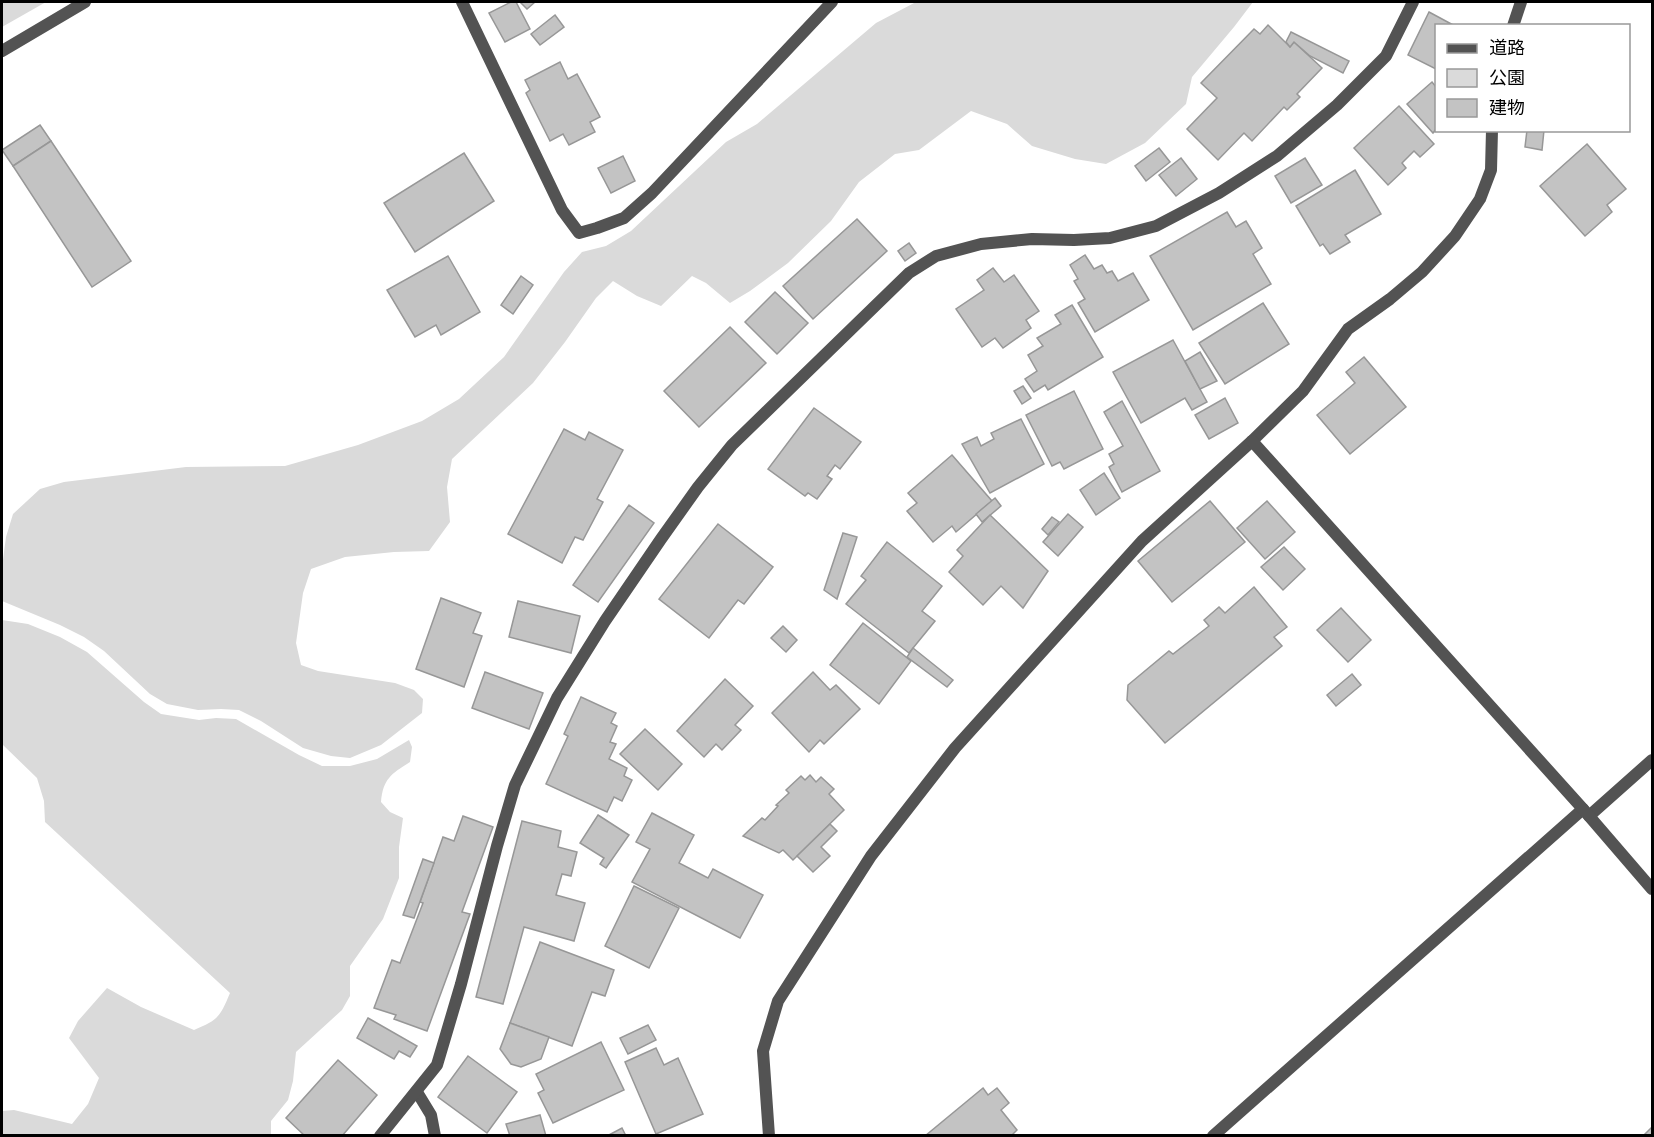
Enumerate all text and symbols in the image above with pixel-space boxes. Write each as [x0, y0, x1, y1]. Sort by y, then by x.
legend [1435, 24, 1630, 132]
text: 道路 [1489, 38, 1525, 61]
text: 公園 [1489, 68, 1525, 91]
text: 建物 [1489, 98, 1525, 121]

